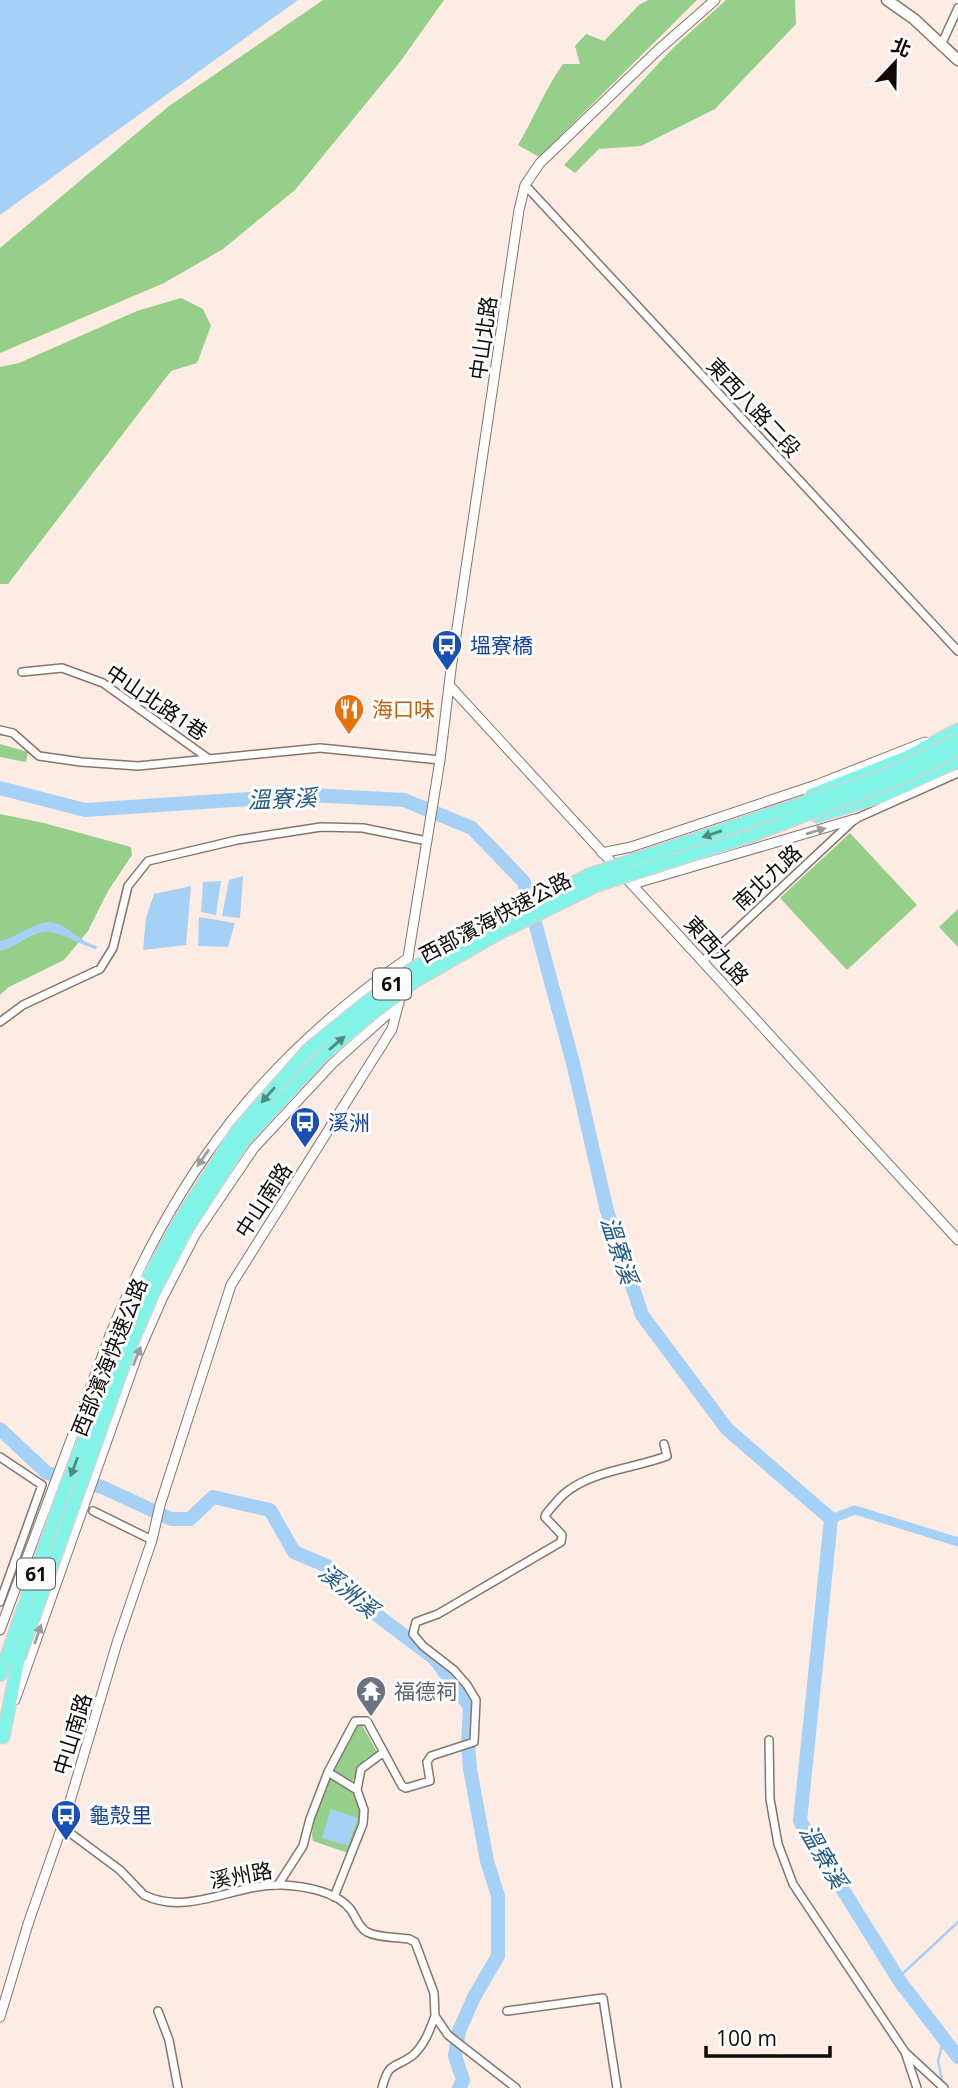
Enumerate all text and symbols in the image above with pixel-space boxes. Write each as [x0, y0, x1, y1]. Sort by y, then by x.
north arrow [860, 28, 930, 98]
text: 北 [888, 32, 915, 63]
street label: 中山北路 [463, 294, 503, 382]
street label: 東西八路二段 [701, 351, 807, 463]
bus stop icon: 塭寮橋 [430, 628, 464, 672]
place label: 塭寮橋 [470, 631, 533, 659]
street label: 中山北路1巷 [101, 658, 213, 746]
restaurant icon: 海口味 [332, 692, 366, 736]
place label: 海口味 [372, 695, 435, 723]
water label: 溫寮溪 [247, 781, 320, 815]
one-way arrow [806, 826, 827, 836]
one-way arrow [701, 829, 722, 840]
street label: 南北九路 [727, 838, 807, 916]
street label: 西部濱海快速公路 [414, 865, 576, 969]
street label: 東西九路 [678, 909, 756, 991]
road number: 61 [373, 968, 411, 1000]
one-way arrow [329, 1036, 346, 1051]
one-way arrow [261, 1086, 276, 1103]
bus stop icon: 溪洲 [288, 1105, 322, 1149]
place label: 溪洲 [328, 1108, 370, 1136]
one-way arrow [196, 1149, 210, 1167]
street label: 中山南路 [228, 1157, 298, 1243]
water label: 溫寮溪 [594, 1212, 647, 1291]
street label: 西部濱海快速公路 [65, 1274, 153, 1440]
one-way arrow [132, 1345, 143, 1366]
one-way arrow [68, 1457, 79, 1478]
water label: 溪洲溪 [312, 1556, 388, 1626]
road number: 61 [17, 1558, 55, 1590]
one-way arrow [33, 1623, 44, 1644]
temple icon: 福德祠 [354, 1674, 388, 1718]
place label: 福德祠 [394, 1677, 457, 1705]
street label: 中山南路 [46, 1690, 98, 1778]
bus stop icon: 龜殼里 [49, 1798, 83, 1842]
place label: 龜殼里 [89, 1801, 152, 1829]
water label: 溫寮溪 [793, 1818, 857, 1896]
street label: 溪州路 [208, 1856, 274, 1894]
scale bar [706, 2014, 830, 2058]
text: 100 m [716, 2024, 777, 2052]

